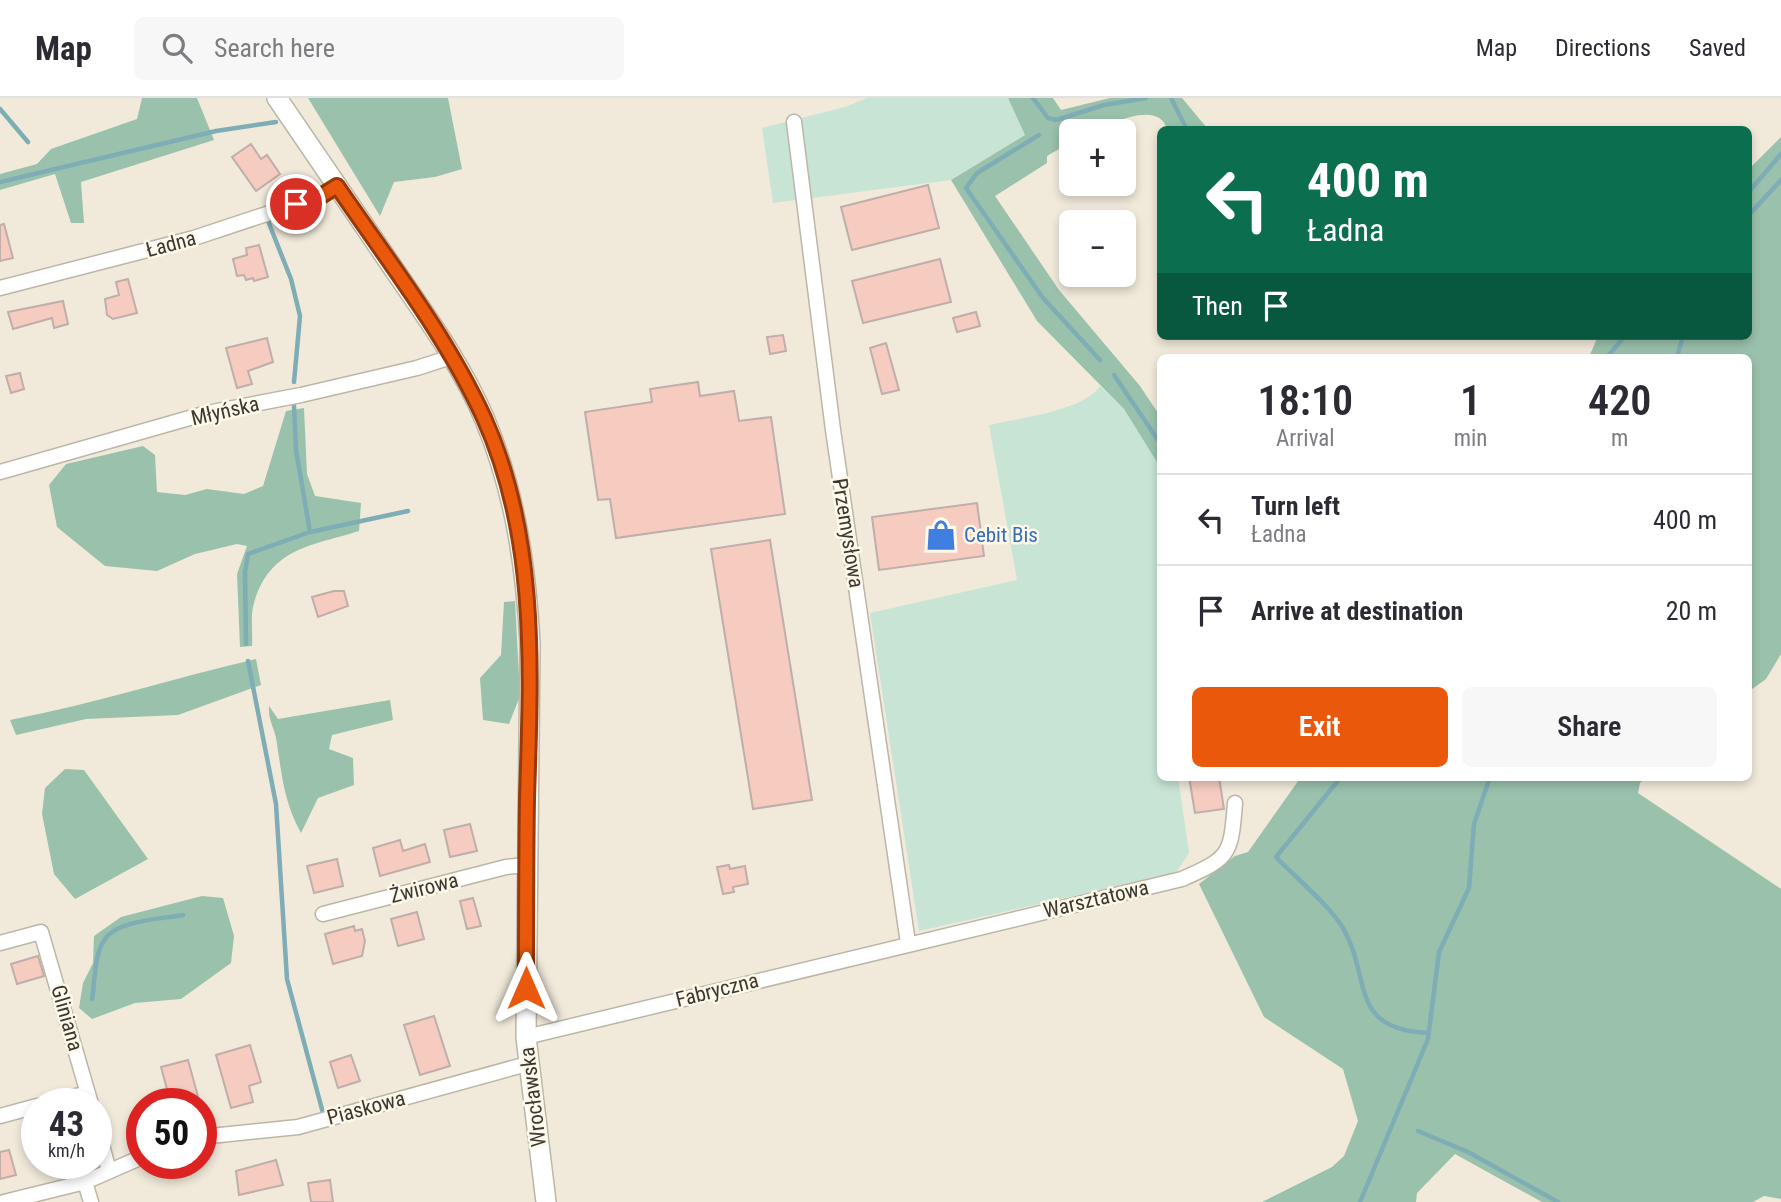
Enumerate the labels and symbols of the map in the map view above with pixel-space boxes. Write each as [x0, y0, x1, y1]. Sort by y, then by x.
pin [266, 174, 326, 234]
street label: Ładna [143, 226, 199, 262]
street label: Młyńska [189, 392, 261, 430]
street label: Przemysłowa [827, 477, 869, 589]
shop icon: Cebit Bis [924, 518, 958, 552]
place label: Cebit Bis [964, 523, 1038, 547]
street label: Żwirowa [387, 868, 461, 908]
street label: Warsztatowa [1041, 875, 1151, 923]
position arrow [489, 951, 563, 1025]
street label: Fabryczna [673, 968, 761, 1012]
street label: Gliniana [46, 982, 88, 1054]
street label: Wrocławska [515, 1046, 551, 1148]
street label: Piaskowa [324, 1086, 408, 1130]
speed limit sign: 50 [126, 1088, 217, 1179]

